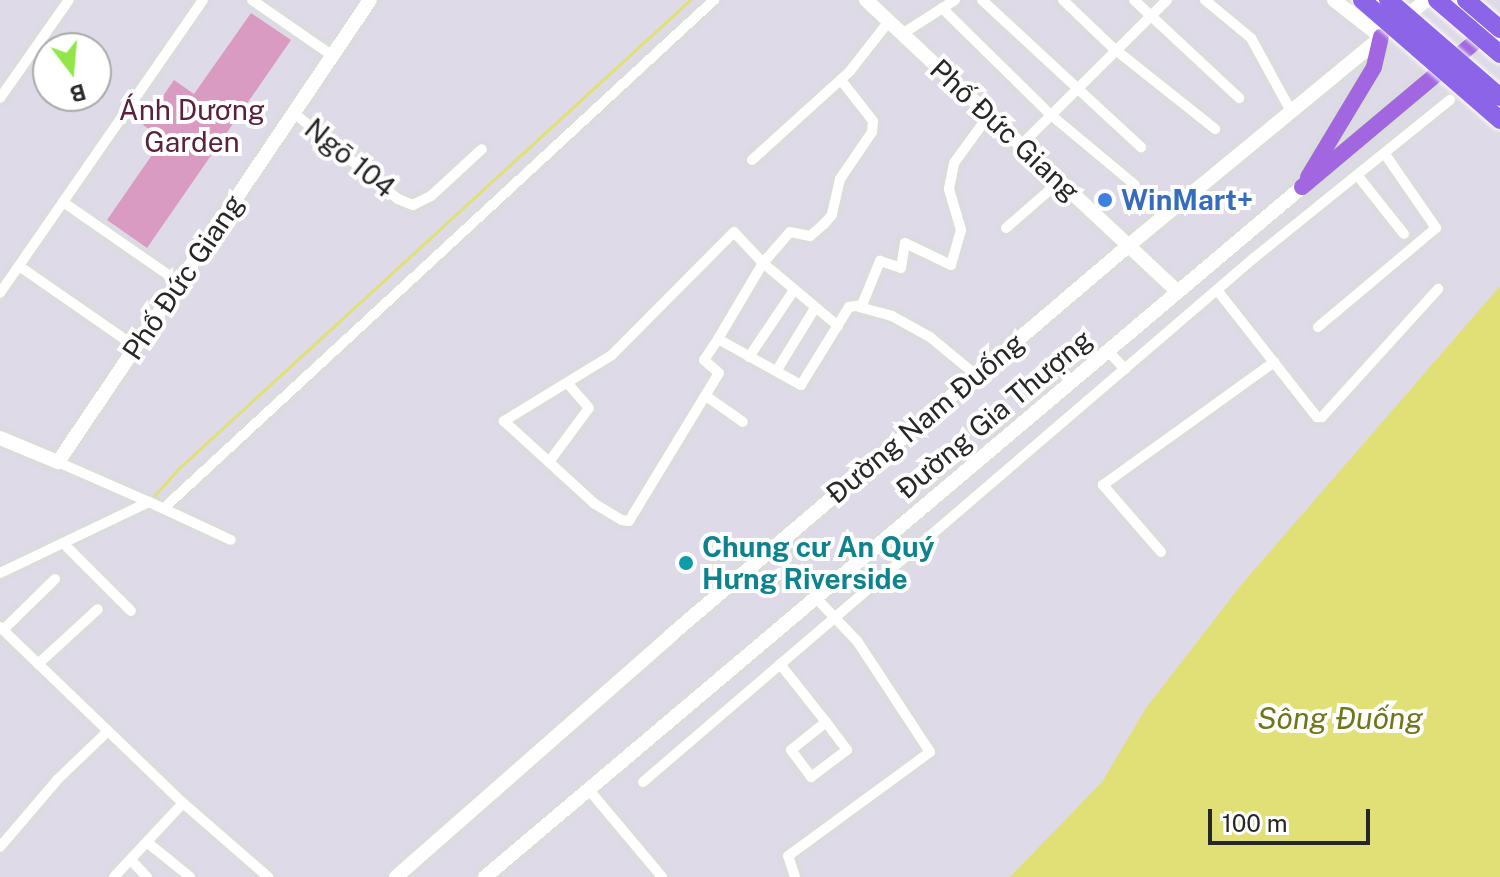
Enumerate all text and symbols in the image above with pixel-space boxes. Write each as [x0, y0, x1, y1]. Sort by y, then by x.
north arrow [32, 32, 112, 112]
street label: Phố Đức Giang [923, 52, 1087, 208]
text: B [67, 79, 89, 108]
park label: Ánh Dương Garden [119, 93, 265, 159]
street label: Ngõ 104 [298, 111, 402, 205]
place label: WinMart+ [1121, 183, 1253, 217]
street label: Phố Đức Giang [115, 188, 251, 366]
marker: WinMart+ [1096, 191, 1114, 209]
street label: Đường Gia Thượng [889, 322, 1099, 506]
street label: Đường Nam Đuống [819, 326, 1031, 510]
place label: Chung cư An Quý Hưng Riverside [702, 530, 935, 596]
marker: Chung cư An Quý Hưng Riverside [677, 554, 695, 572]
water label: Sông Đuống [1257, 700, 1423, 736]
scale bar [1212, 793, 1374, 843]
text: 100 m [1222, 809, 1288, 837]

